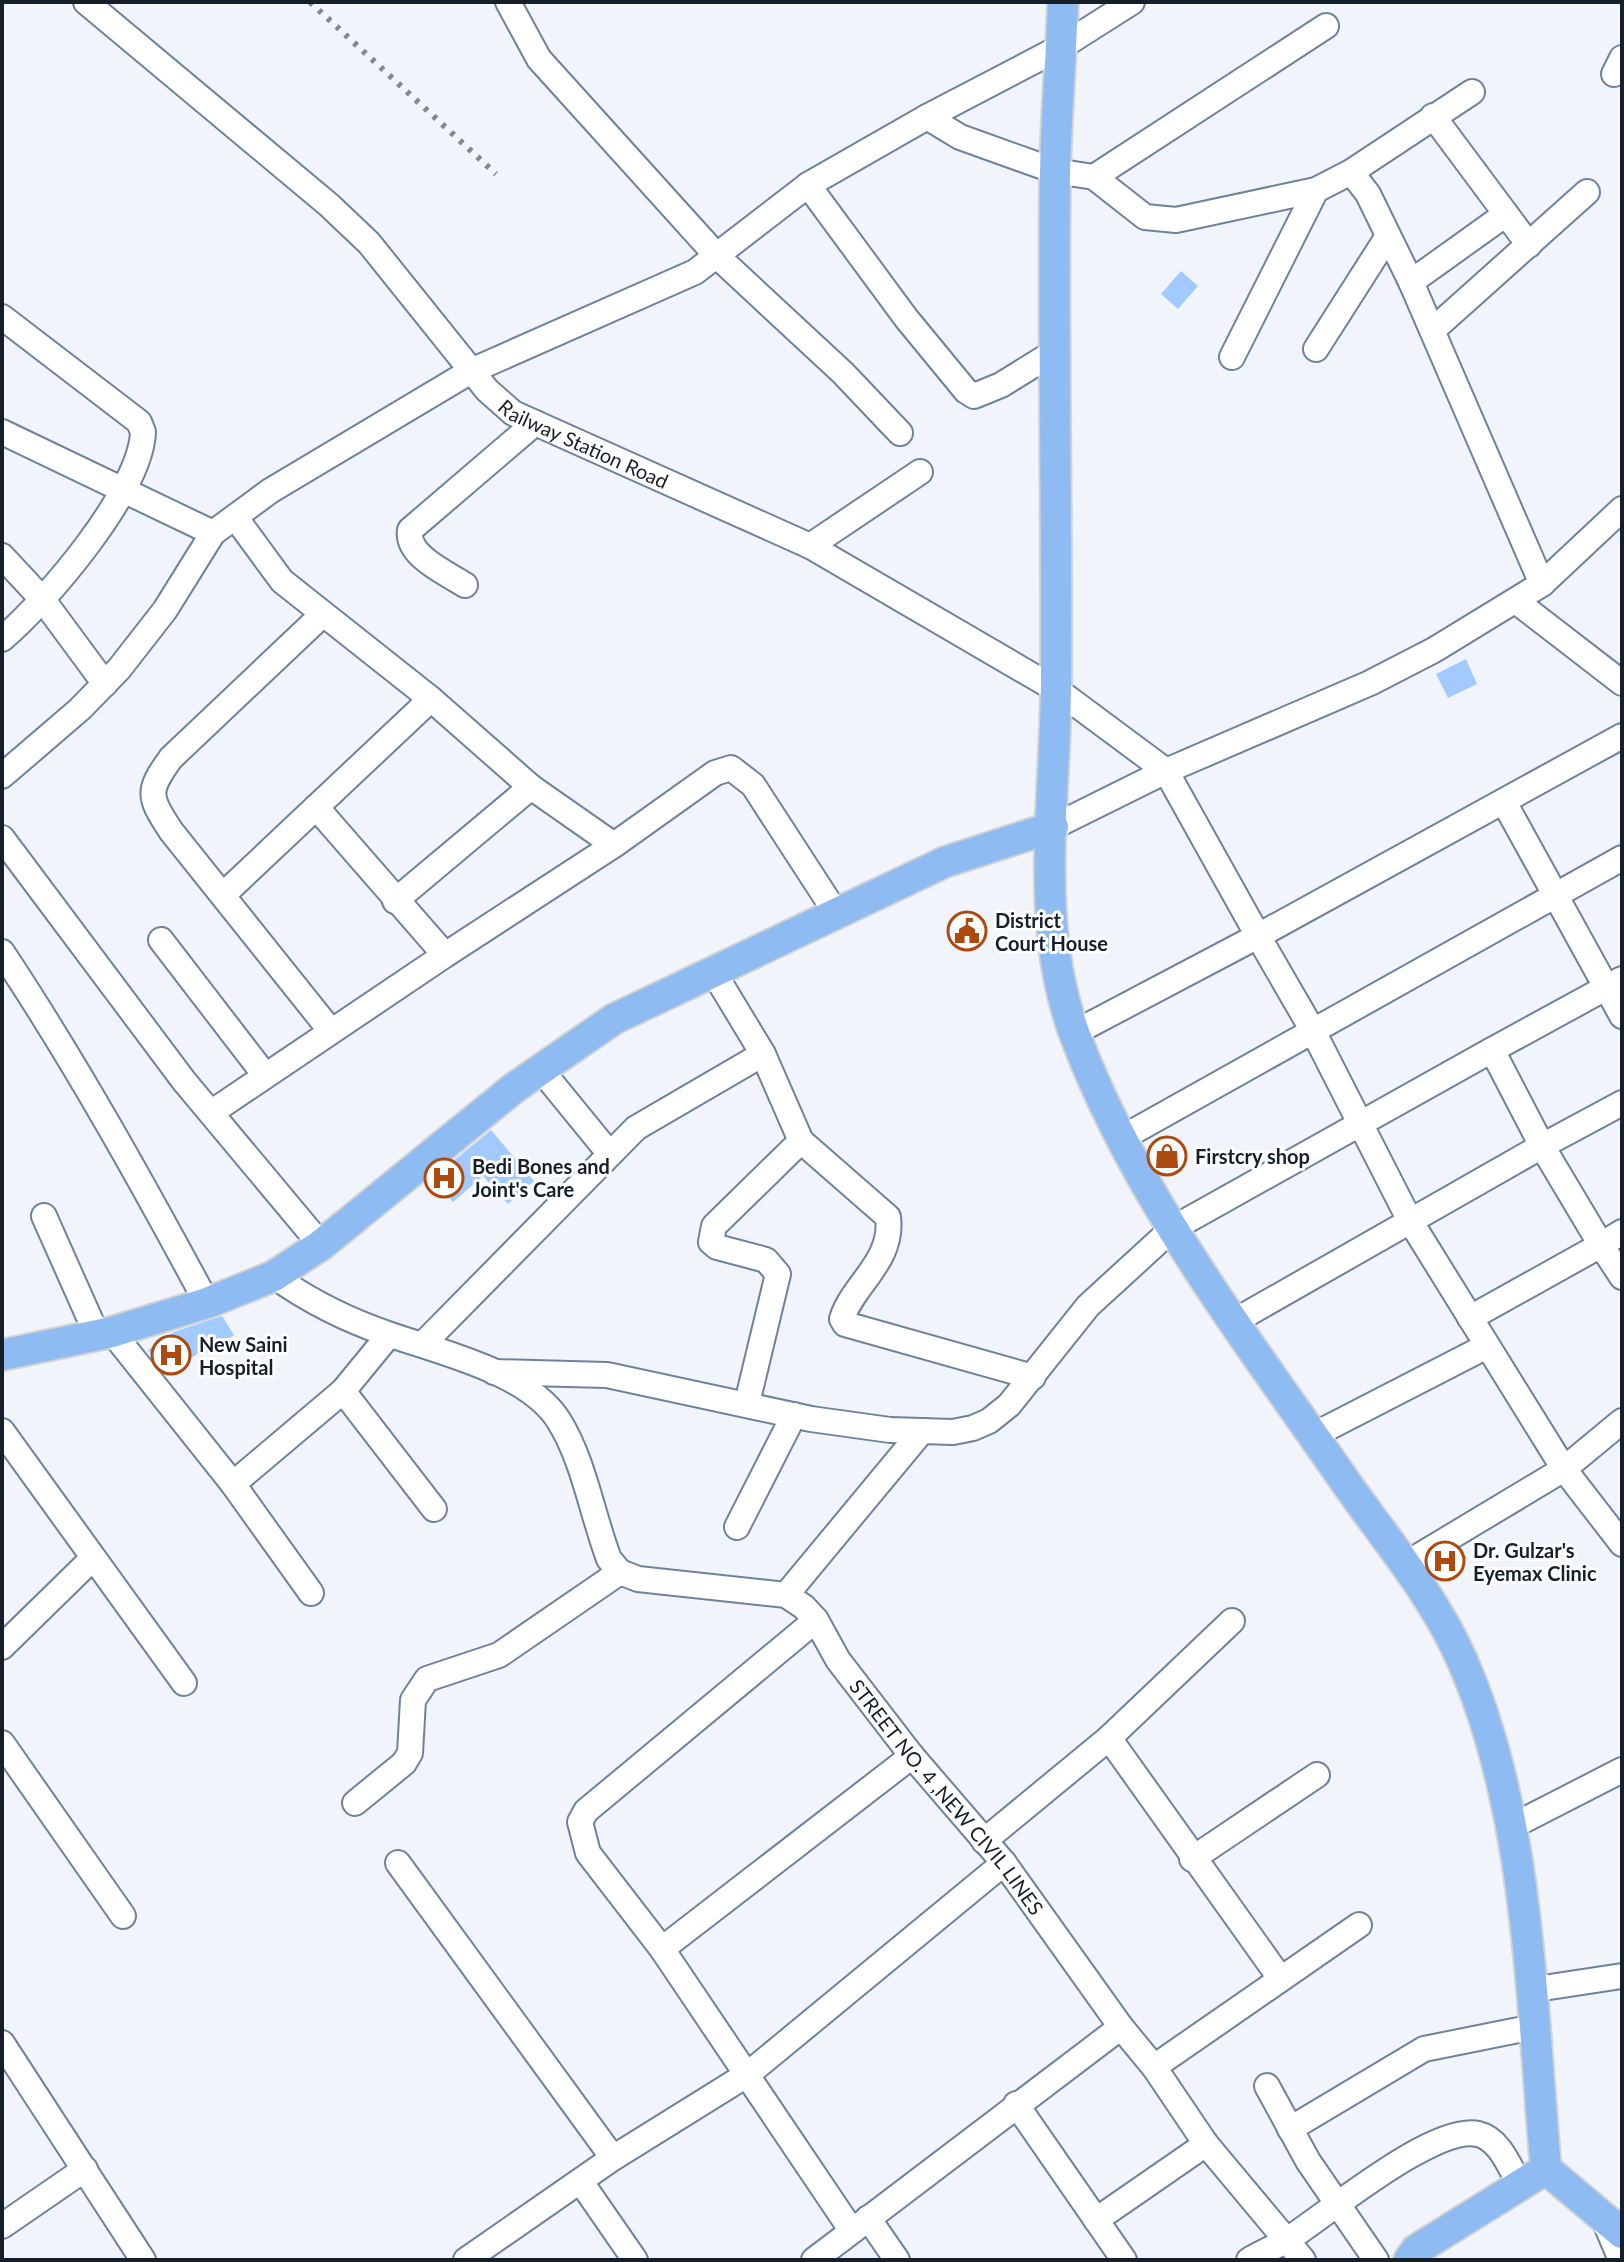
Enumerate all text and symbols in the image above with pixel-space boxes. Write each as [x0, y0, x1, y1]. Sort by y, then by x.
street label: Railway Station Road [494, 394, 672, 493]
place label: District Court House [995, 908, 1108, 955]
public building icon: District Court House [946, 910, 988, 952]
shop icon: Firstcry shop [1146, 1135, 1188, 1177]
place label: Firstcry shop [1195, 1144, 1310, 1168]
place label: Bedi Bones and Joint's Care [472, 1154, 610, 1201]
hospital icon: Bedi Bones and Joint's Care [423, 1157, 465, 1199]
place label: New Saini Hospital [199, 1332, 288, 1379]
hospital icon: New Saini Hospital [150, 1334, 192, 1376]
place label: Dr. Gulzar's Eyemax Clinic [1473, 1538, 1597, 1585]
hospital icon: Dr. Gulzar's Eyemax Clinic [1424, 1540, 1466, 1582]
street label: STREET NO. 4 ,NEW CIVIL LINES [845, 1674, 1049, 1919]

